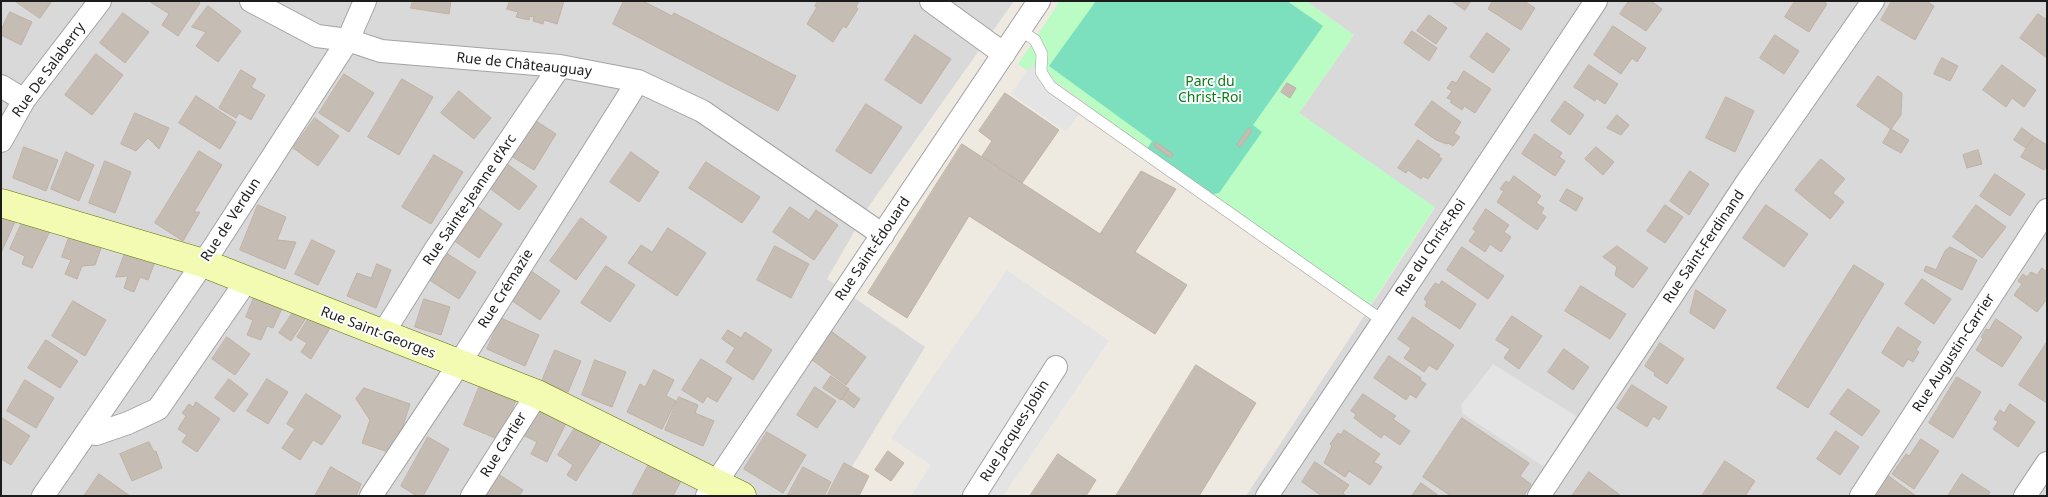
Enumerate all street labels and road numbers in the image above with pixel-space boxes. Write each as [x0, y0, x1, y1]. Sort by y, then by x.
street label: Rue De Salaberry [9, 19, 89, 121]
street label: Rue de Châteauguay [455, 50, 593, 80]
street label: Rue Sainte-Jeanne d'Arc [420, 131, 520, 269]
street label: Rue de Verdun [198, 175, 264, 265]
street label: Rue Saint-Ferdinand [1660, 187, 1748, 307]
street label: Rue Saint-Édouard [832, 194, 914, 304]
street label: Rue du Christ-Roi [1392, 196, 1470, 300]
street label: Rue Crémazie [475, 246, 537, 332]
street label: Rue Augustin-Carrier [1909, 291, 1999, 415]
street label: Rue Saint-Georges [318, 303, 438, 363]
street label: Rue Jacques-Jobin [977, 377, 1053, 485]
street label: Rue Cartier [477, 409, 531, 481]

